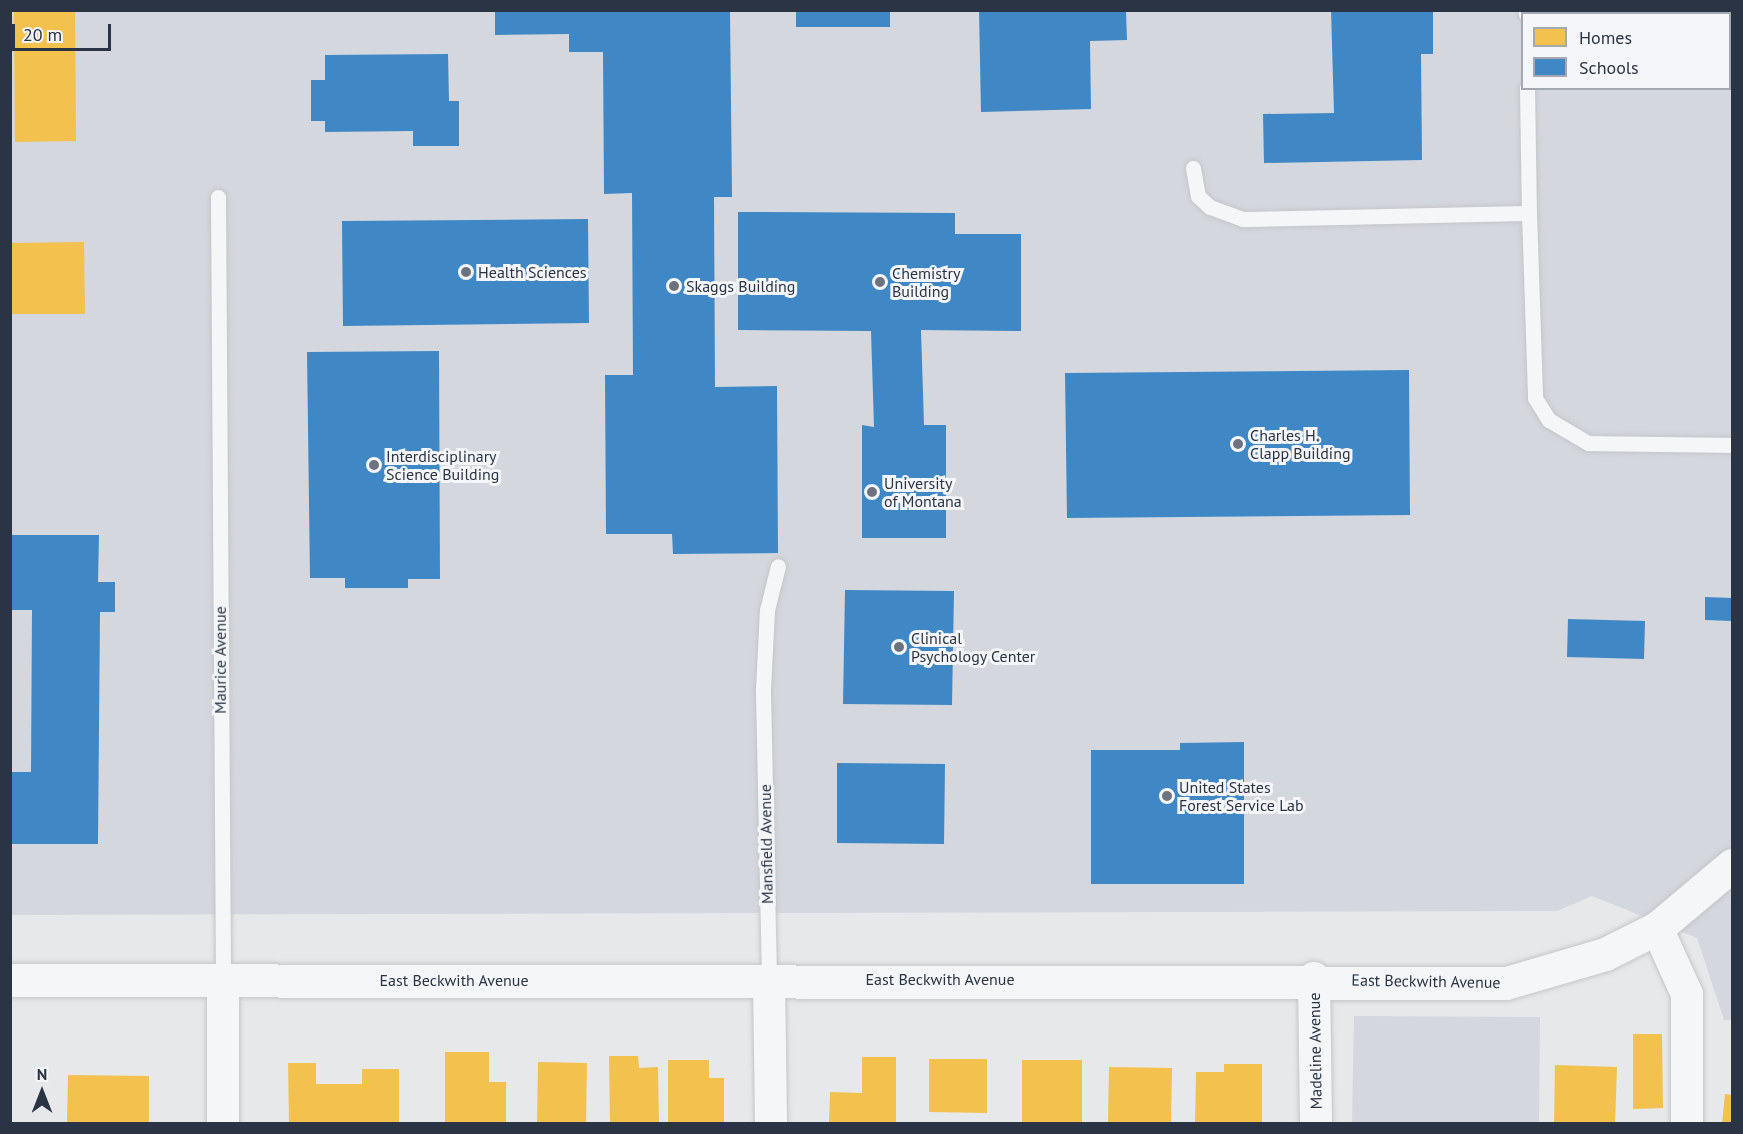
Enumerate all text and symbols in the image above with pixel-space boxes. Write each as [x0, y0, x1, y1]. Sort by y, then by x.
scale bar [15, 12, 114, 50]
legend [1521, 12, 1731, 90]
text: 20 m [23, 23, 62, 46]
text: Homes [1579, 26, 1632, 49]
text: Schools [1579, 56, 1639, 79]
place label: Health Sciences [478, 262, 587, 282]
place label: Chemistry Building [892, 263, 960, 301]
marker: Health Sciences [459, 265, 473, 279]
marker: Chemistry Building [873, 275, 887, 289]
place label: Skaggs Building [686, 276, 795, 296]
marker: Skaggs Building [667, 279, 681, 293]
place label: Charles H. Clapp Building [1250, 425, 1350, 463]
marker: Charles H. Clapp Building [1231, 437, 1245, 451]
place label: Interdisciplinary Science Building [386, 446, 499, 484]
marker: Interdisciplinary Science Building [367, 458, 381, 472]
place label: University of Montana [884, 473, 962, 511]
marker: University of Montana [865, 485, 879, 499]
street label: Maurice Avenue [210, 606, 230, 714]
place label: Clinical Psychology Center [911, 628, 1036, 666]
marker: Clinical Psychology Center [892, 640, 906, 654]
place label: United States Forest Service Lab [1179, 777, 1304, 815]
street label: Mansfield Avenue [755, 784, 777, 904]
marker: United States Forest Service Lab [1160, 789, 1174, 803]
street label: East Beckwith Avenue [865, 969, 1015, 989]
street label: East Beckwith Avenue [379, 970, 529, 990]
street label: East Beckwith Avenue [1351, 970, 1501, 992]
street label: Madeline Avenue [1304, 992, 1326, 1110]
north arrow [12, 1062, 72, 1122]
text: N [37, 1064, 47, 1084]

